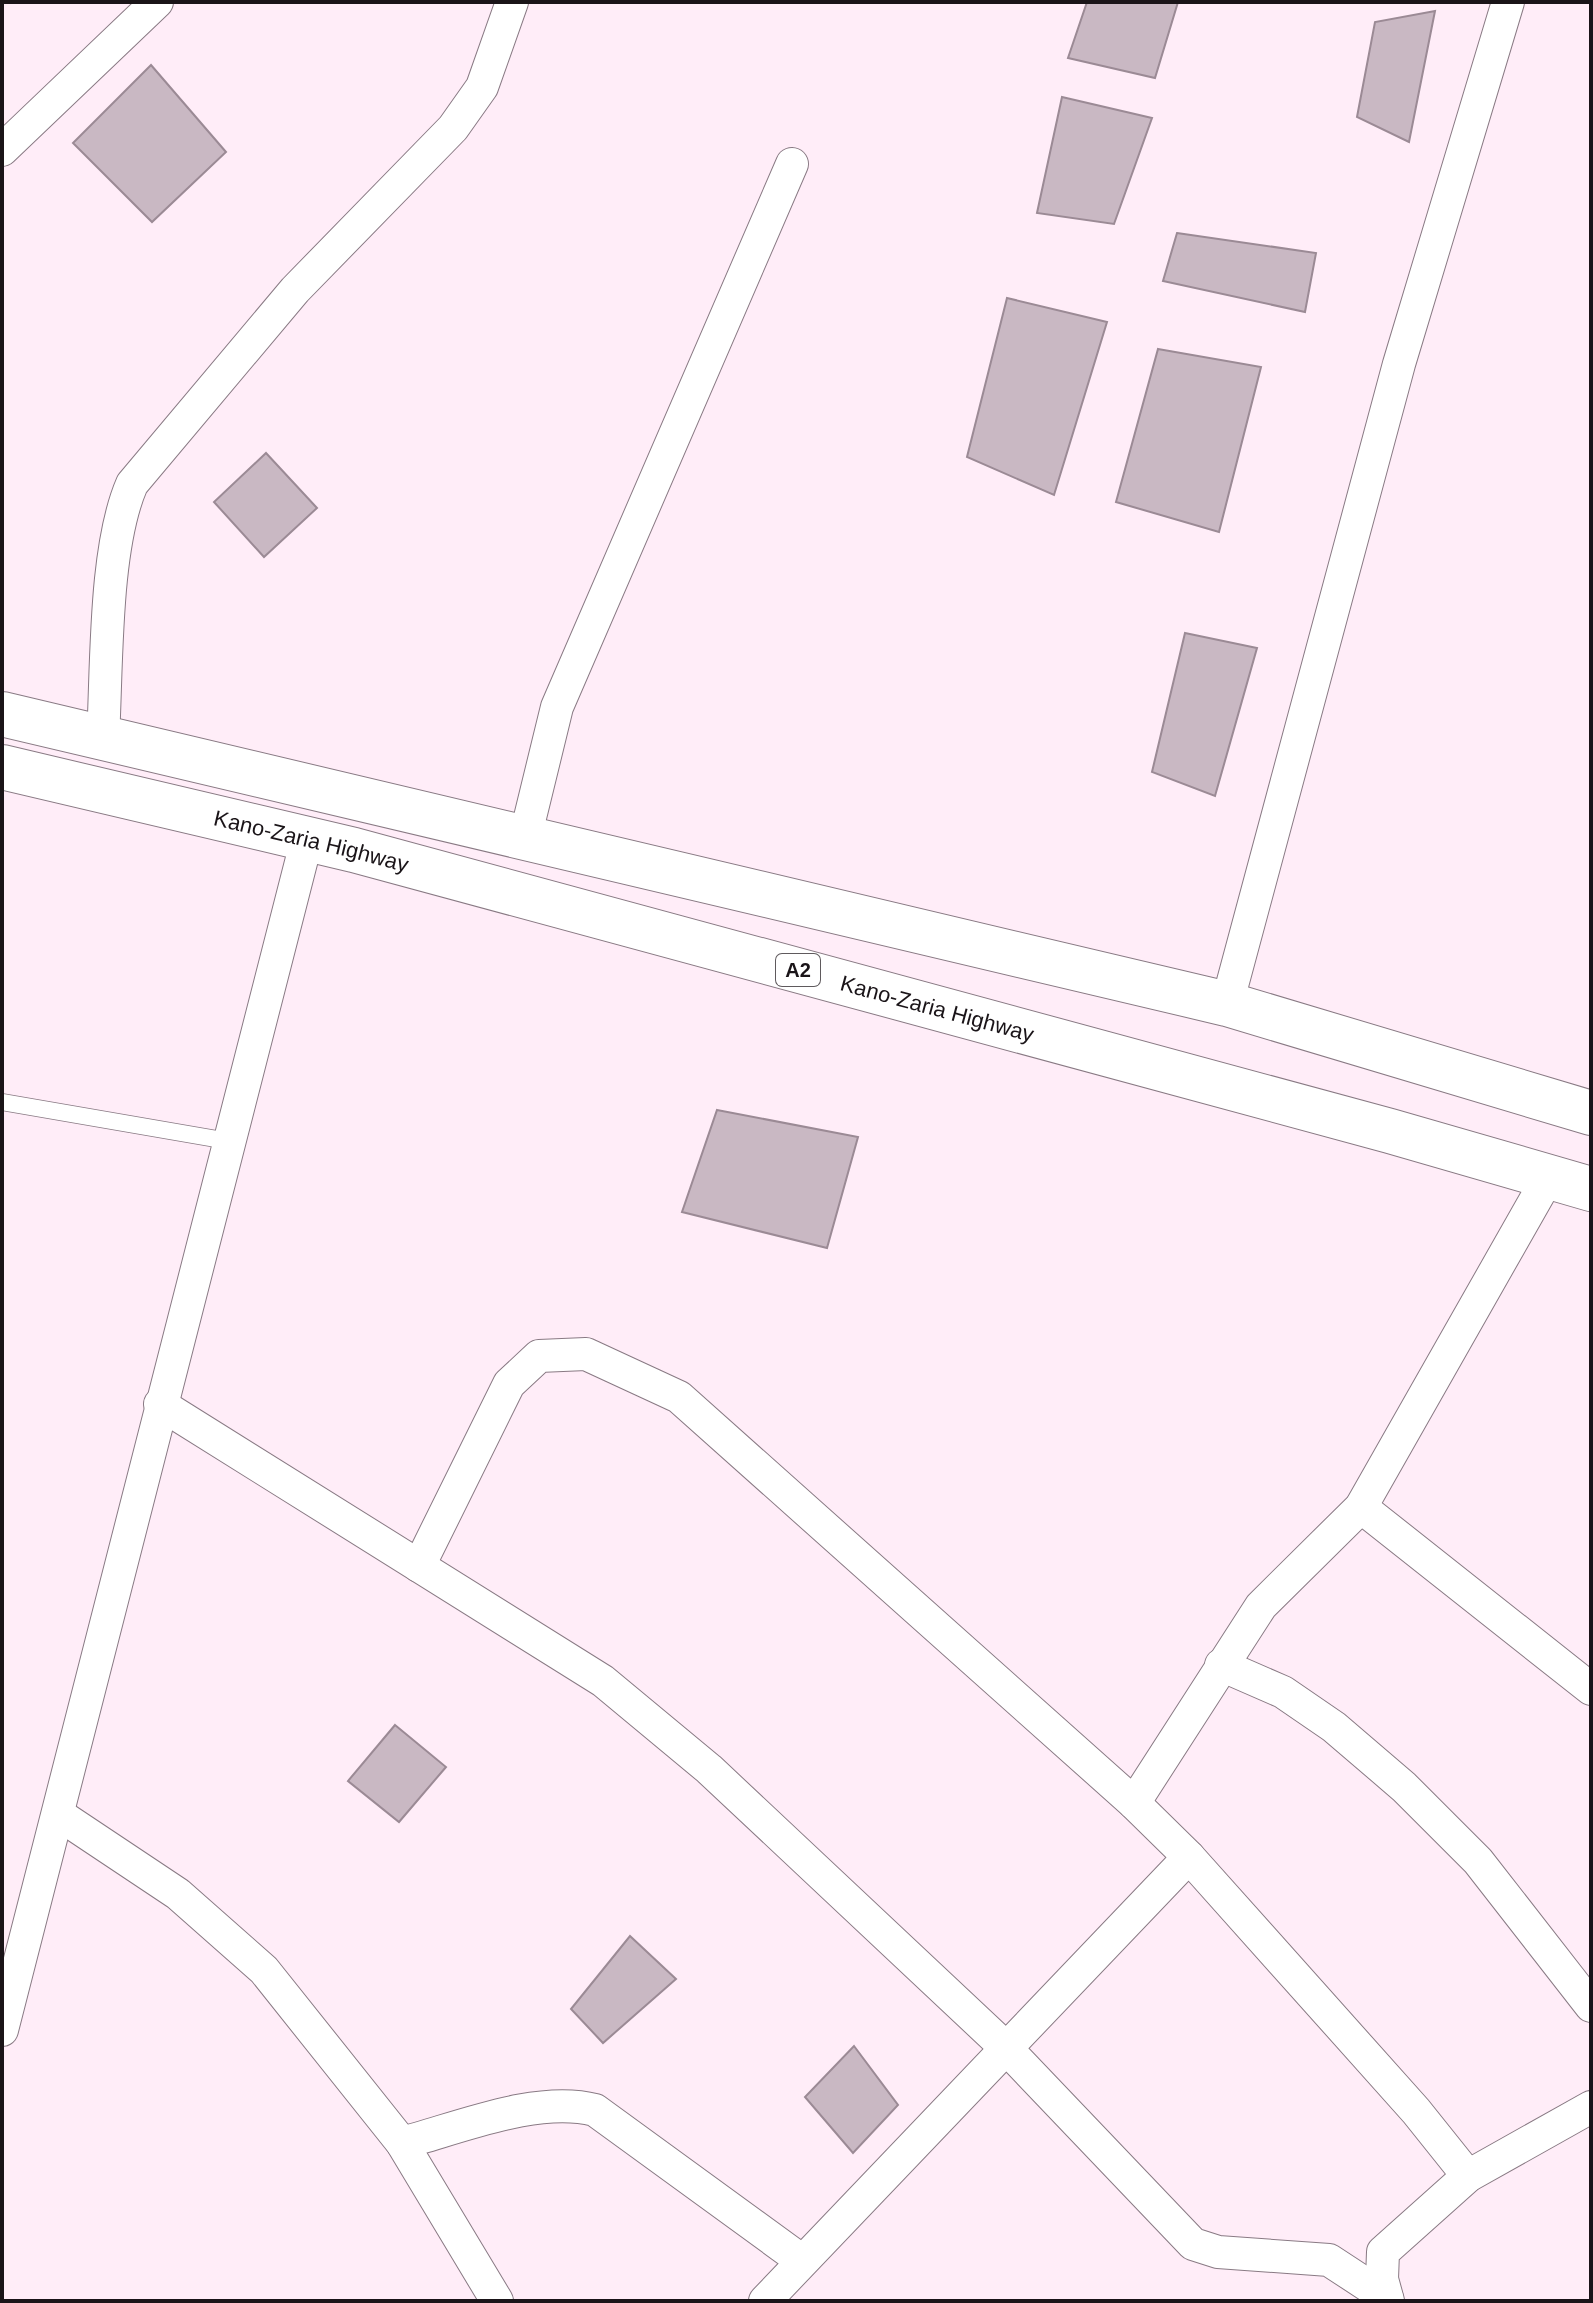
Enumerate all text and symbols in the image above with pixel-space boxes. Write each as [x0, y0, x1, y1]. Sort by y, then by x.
street label: Kano-Zaria Highway [211, 805, 411, 877]
road number: A2 [776, 954, 820, 986]
street label: Kano-Zaria Highway [838, 971, 1037, 1047]

